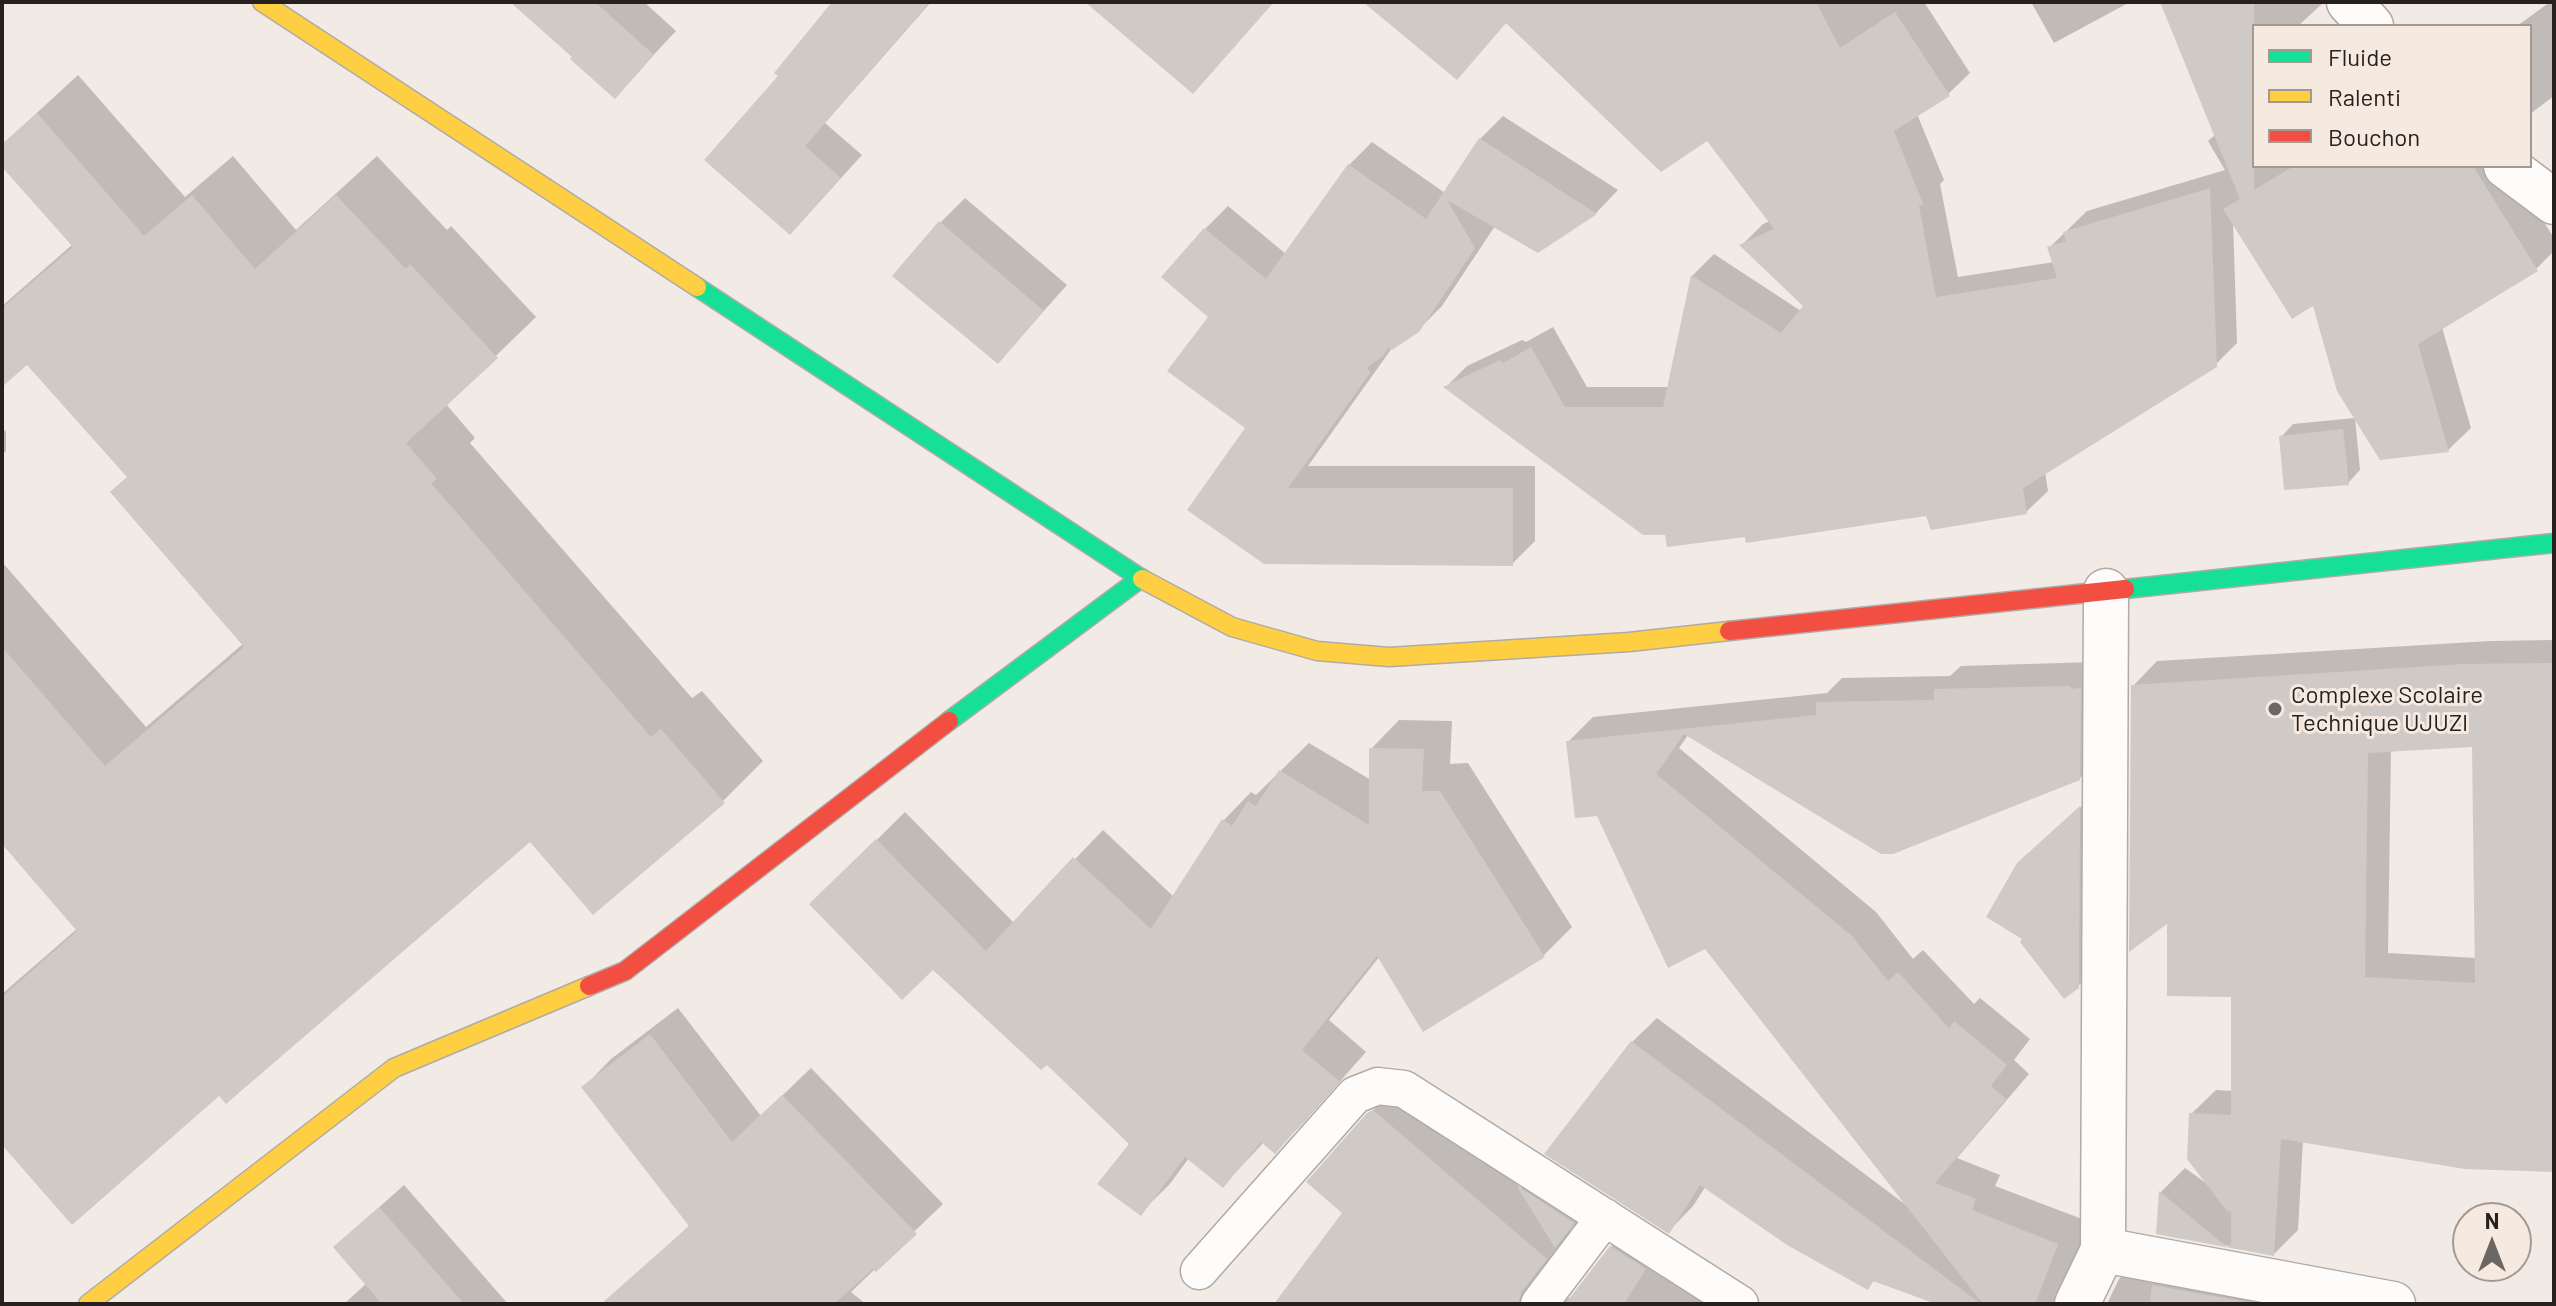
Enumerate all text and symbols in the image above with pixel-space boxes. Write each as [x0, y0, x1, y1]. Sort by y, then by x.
legend [2252, 24, 2532, 168]
text: Fluide [2328, 42, 2392, 71]
text: Ralenti [2328, 82, 2401, 111]
text: Bouchon [2328, 122, 2420, 151]
place label: Complexe Scolaire Technique UJUZI [2291, 681, 2483, 737]
marker: Complexe Scolaire Technique UJUZI [2266, 700, 2284, 718]
north arrow [2452, 1202, 2532, 1282]
text: N [2485, 1207, 2499, 1233]

